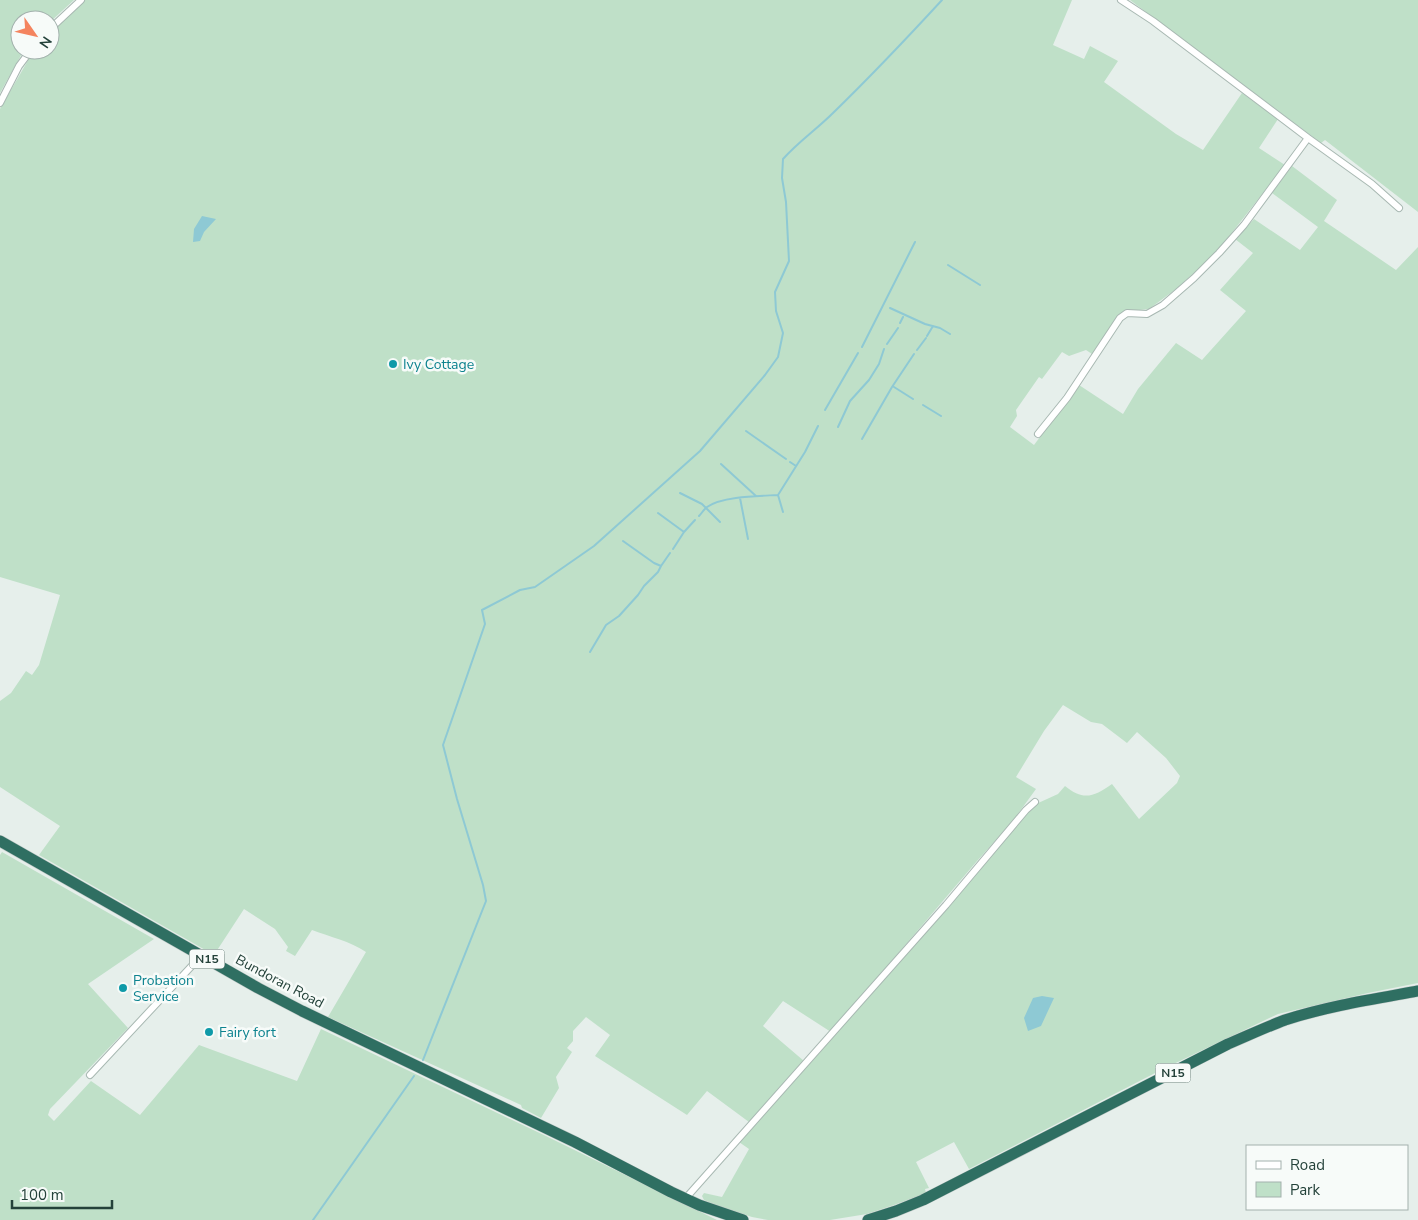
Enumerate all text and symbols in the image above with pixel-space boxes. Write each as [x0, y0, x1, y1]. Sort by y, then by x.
north arrow [10, 10, 60, 60]
text: N [35, 32, 56, 52]
place label: Ivy Cottage [403, 355, 474, 374]
marker: Ivy Cottage [387, 358, 399, 370]
road number: N15 [190, 950, 224, 969]
street label: Bundoran Road [232, 950, 327, 1013]
place label: Probation Service [133, 971, 194, 1006]
marker: Probation Service [117, 982, 129, 994]
place label: Fairy fort [219, 1023, 276, 1042]
marker: Fairy fort [203, 1026, 215, 1038]
road number: N15 [1156, 1064, 1190, 1082]
legend [1246, 1145, 1408, 1210]
text: Road [1290, 1155, 1325, 1175]
scale bar [12, 1178, 112, 1210]
text: Park [1290, 1180, 1320, 1200]
text: 100 m [20, 1185, 64, 1205]

